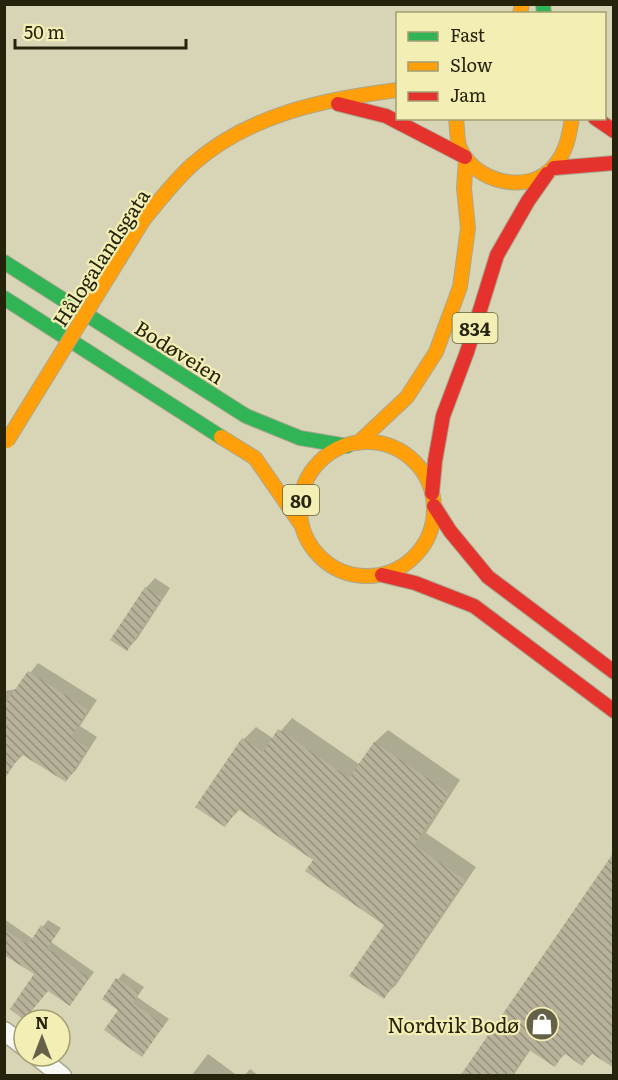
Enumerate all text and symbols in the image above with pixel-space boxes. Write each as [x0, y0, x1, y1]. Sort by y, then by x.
scale bar [15, 12, 186, 50]
legend [396, 12, 606, 120]
text: 50 m [24, 18, 65, 45]
text: Fast [450, 21, 486, 48]
text: Slow [450, 51, 493, 78]
text: Jam [450, 81, 486, 108]
street label: Hålogalandsgata [44, 182, 156, 332]
street label: Bodøveien [130, 312, 230, 390]
road number: 834 [452, 313, 498, 343]
road number: 80 [283, 485, 319, 515]
shop icon: Nordvik Bodø [524, 1006, 560, 1042]
north arrow [12, 1008, 72, 1068]
place label: Nordvik Bodø [388, 1009, 519, 1039]
text: N [35, 1010, 49, 1034]

